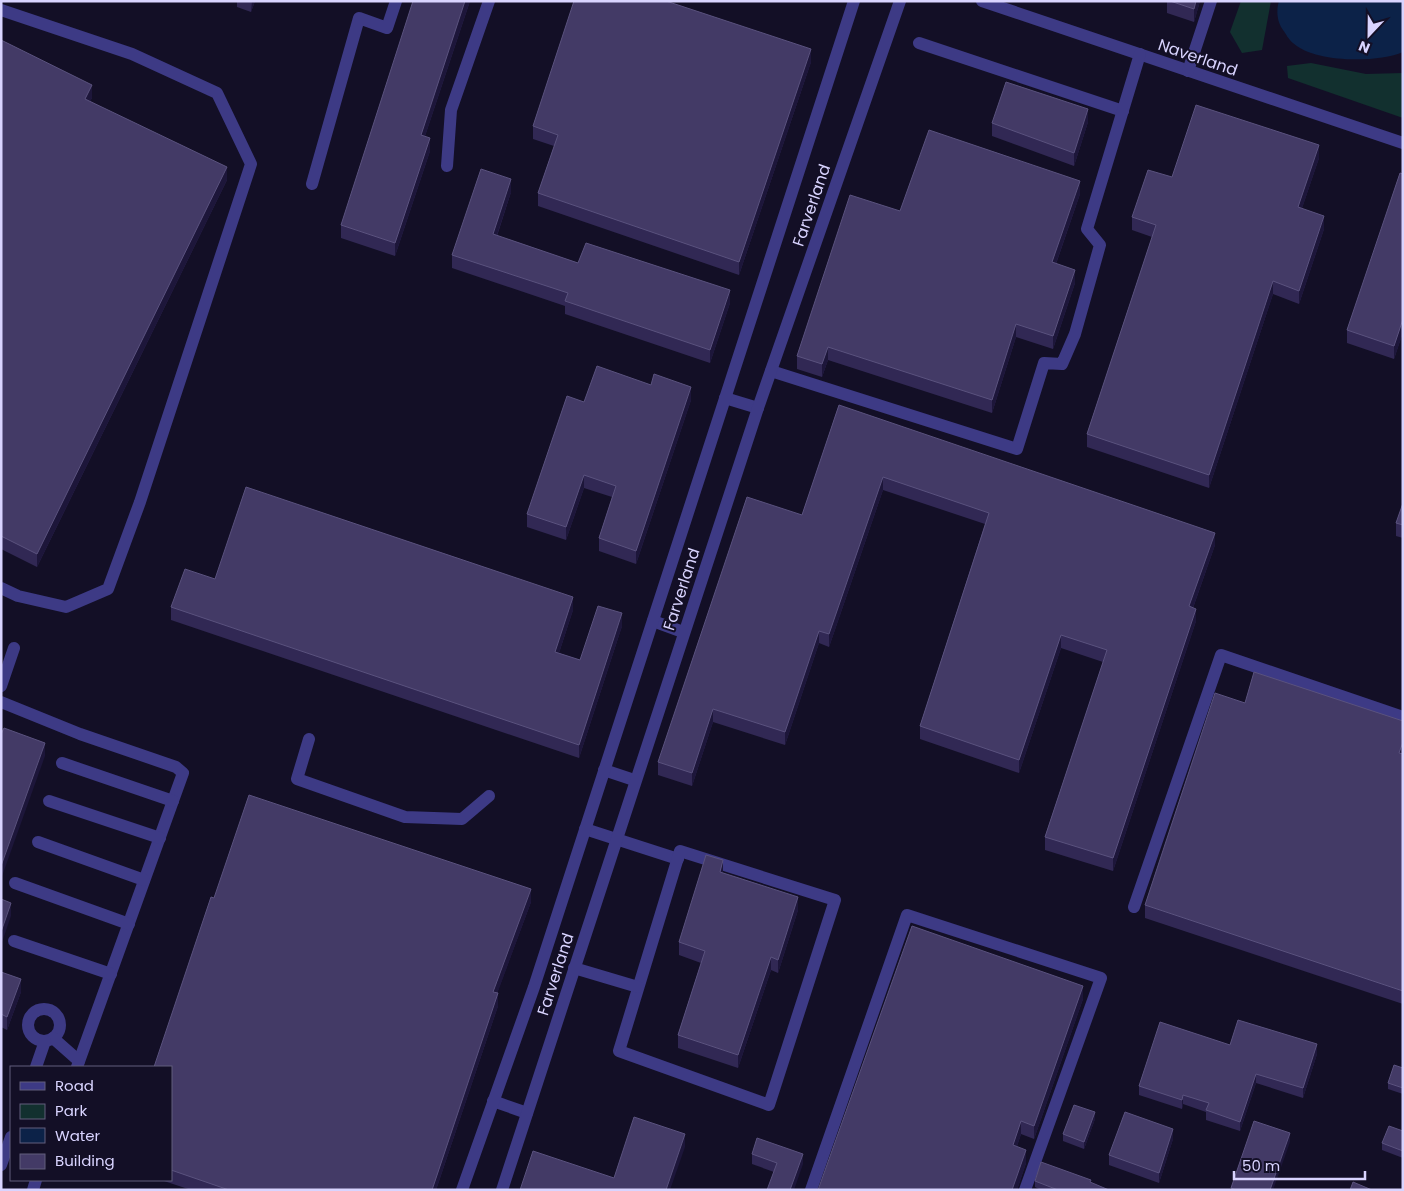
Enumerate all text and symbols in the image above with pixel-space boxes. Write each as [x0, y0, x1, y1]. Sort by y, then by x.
north arrow [1344, 10, 1394, 60]
street label: Naverland [1155, 33, 1241, 82]
text: N [1356, 36, 1373, 58]
street label: Farverland [787, 161, 836, 249]
street label: Farverland [657, 545, 706, 633]
street label: Farverland [531, 930, 580, 1018]
legend [10, 1066, 172, 1181]
text: Road [55, 1075, 94, 1096]
text: Park [55, 1100, 87, 1121]
text: Water [55, 1125, 101, 1146]
scale bar [1234, 1148, 1365, 1180]
text: Building [55, 1150, 115, 1171]
text: 50 m [1242, 1155, 1280, 1176]

